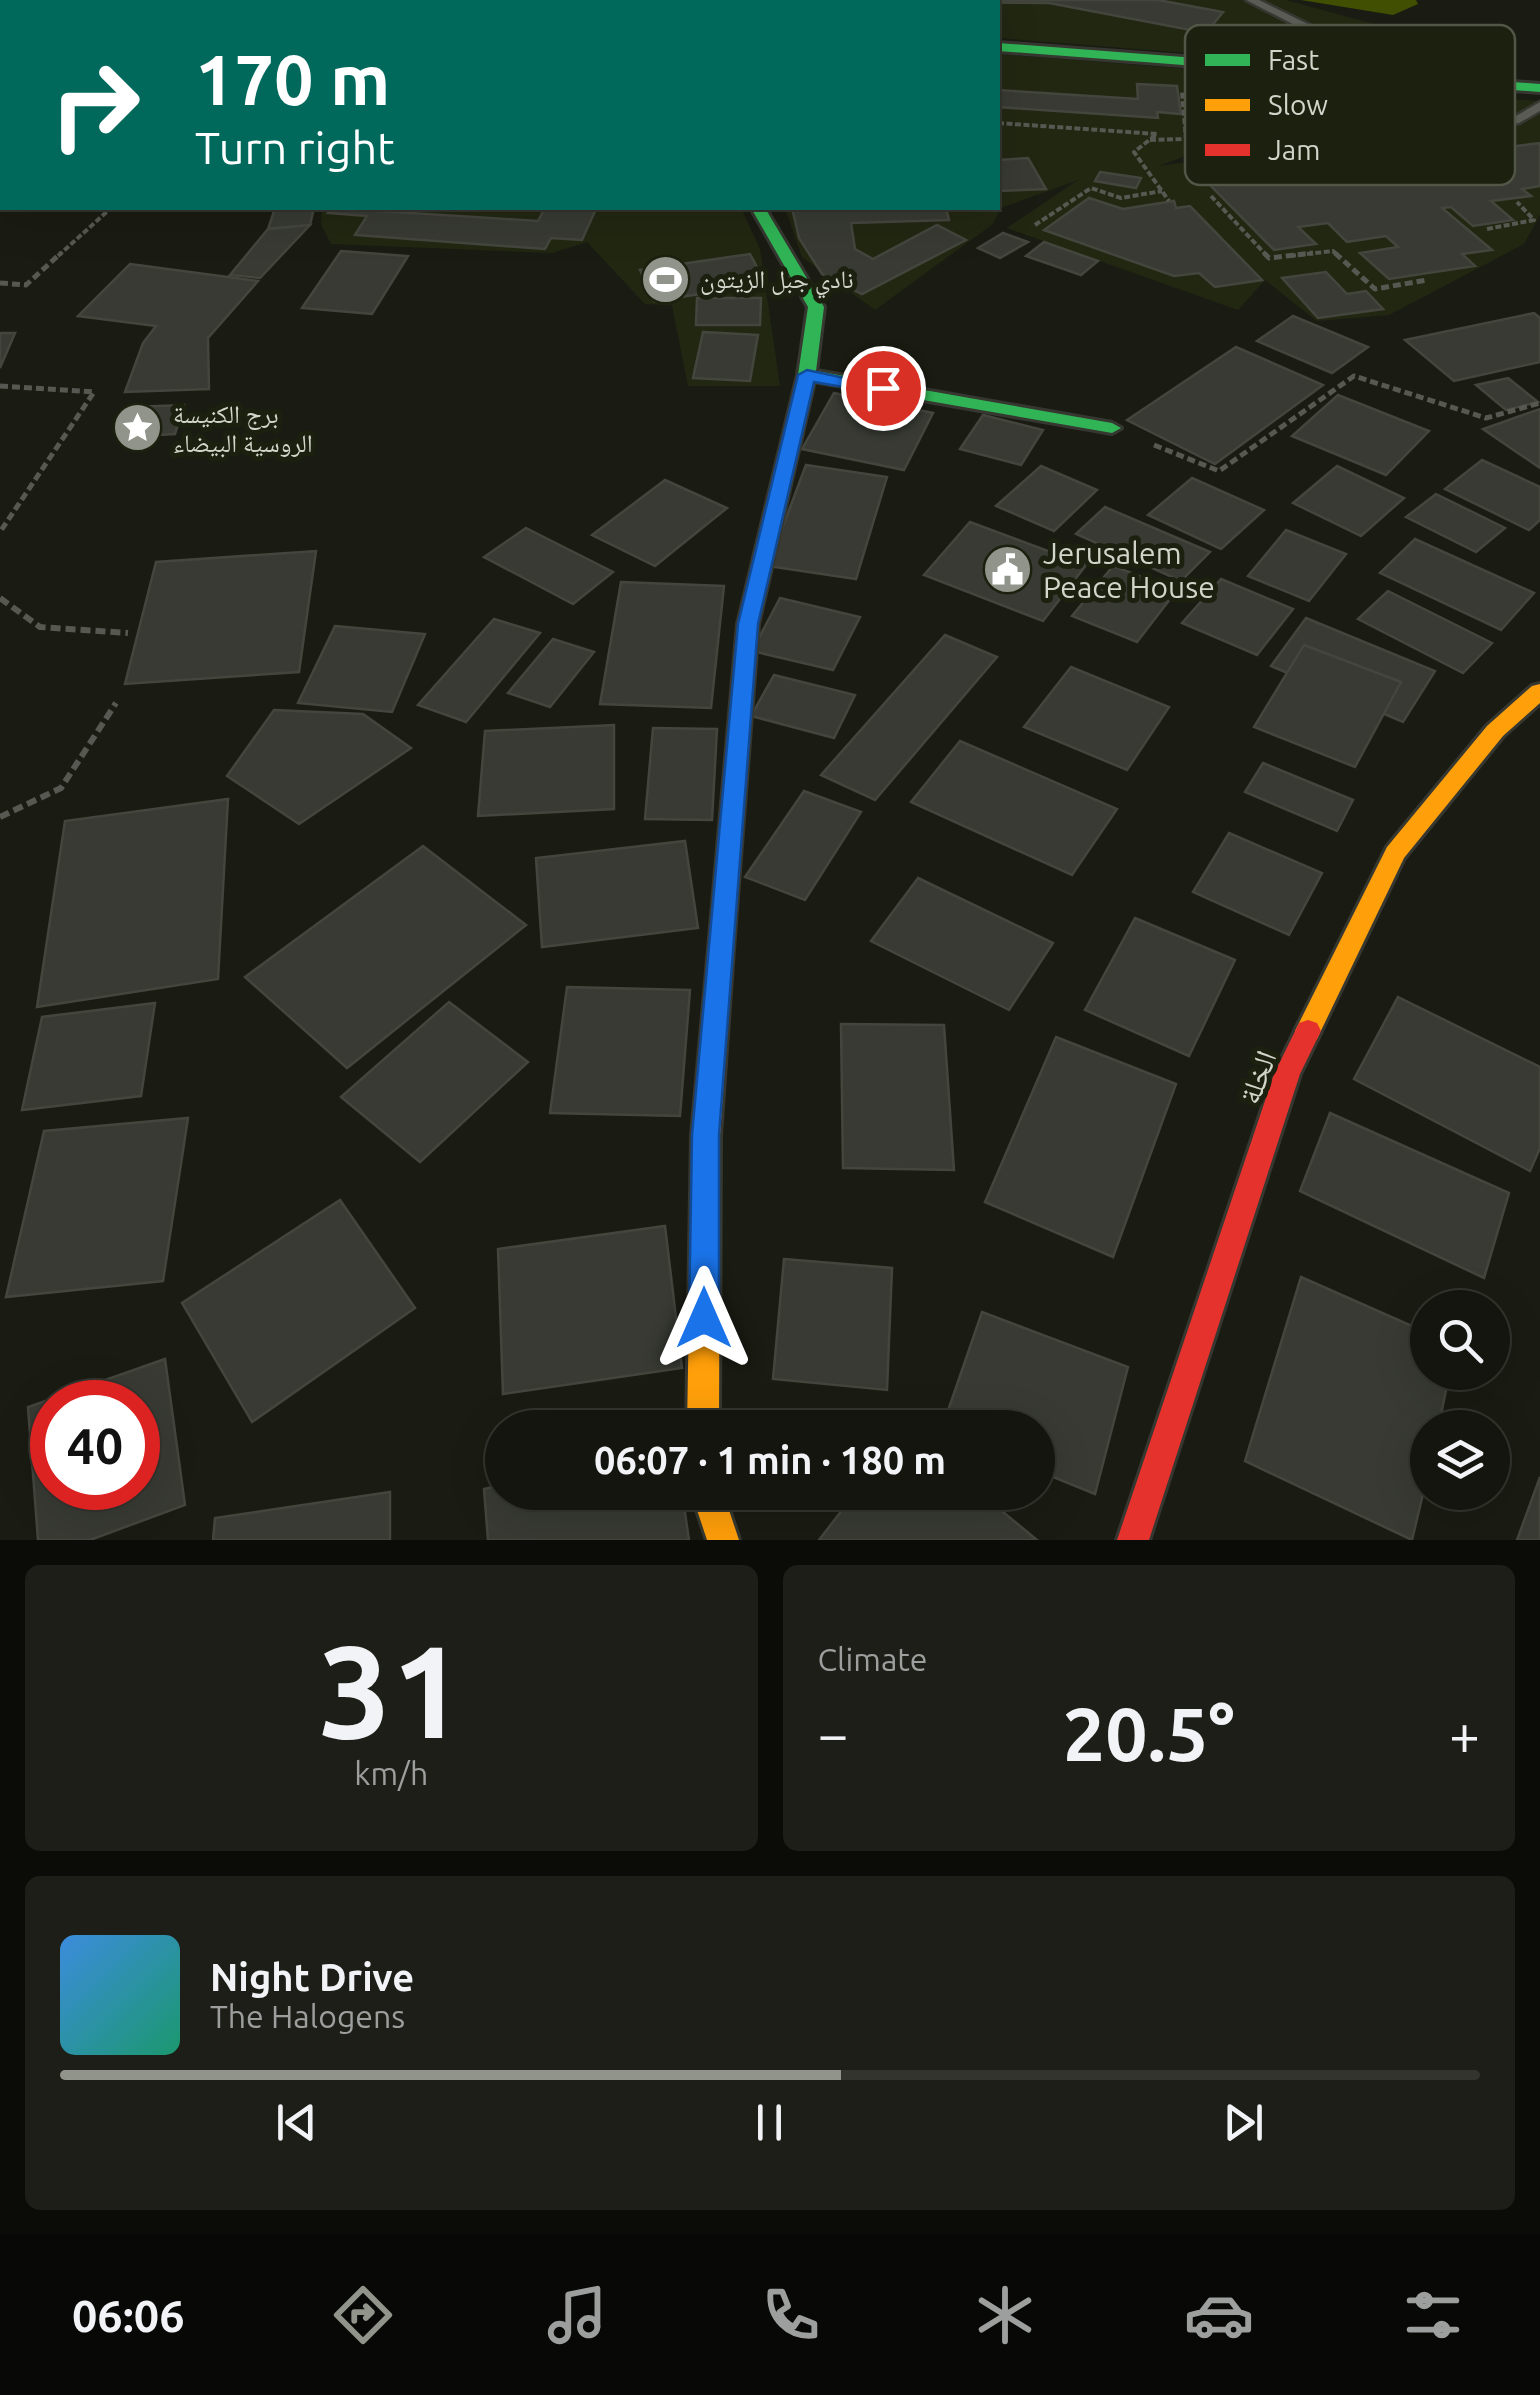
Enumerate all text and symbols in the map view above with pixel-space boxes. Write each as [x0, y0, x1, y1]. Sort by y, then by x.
legend [1185, 25, 1515, 185]
icon: right [30, 40, 160, 170]
text: 170 m [195, 40, 390, 118]
text: Fast [1268, 44, 1319, 75]
text: Slow [1268, 89, 1328, 120]
text: Turn right [195, 122, 395, 173]
text: Jam [1268, 134, 1320, 165]
sports icon: نادي جبل الزيتون [639, 253, 691, 305]
place label: نادي جبل الزيتون [700, 265, 854, 299]
pin [841, 346, 926, 431]
icon: arrive [856, 361, 911, 416]
place label: برج الكنيسة الروسية البيضاء [173, 400, 313, 458]
place icon: برج الكنيسة الروسية البيضاء [112, 402, 164, 454]
place label: Jerusalem Peace House [1043, 536, 1215, 604]
public building icon: Jerusalem Peace House [982, 544, 1034, 596]
street label: الخلة [1231, 1046, 1283, 1108]
position arrow [652, 1266, 756, 1370]
map controls [1410, 1290, 1510, 1510]
button: search [1410, 1290, 1510, 1390]
speed limit sign: 40 [30, 1380, 160, 1510]
button: layers [1410, 1410, 1510, 1510]
text: 06:07 · 1 min · 180 m [594, 1439, 946, 1481]
text: 31 [318, 1617, 465, 1763]
text: Climate [818, 1641, 928, 1677]
text: 20.5° [1063, 1691, 1235, 1775]
text: − [818, 1703, 849, 1764]
text: + [1449, 1703, 1480, 1764]
text: km/h [354, 1755, 428, 1791]
text: Night Drive [210, 1956, 414, 1998]
text: The Halogens [210, 1998, 405, 2034]
icon: previous [269, 2095, 324, 2150]
icon: pause [742, 2095, 797, 2150]
icon: next [1216, 2095, 1271, 2150]
icon: directions [328, 2280, 398, 2350]
icon: music [542, 2280, 612, 2350]
icon: phone [756, 2280, 826, 2350]
icon: climate [970, 2280, 1040, 2350]
icon: car [1184, 2280, 1254, 2350]
icon: filters [1398, 2280, 1468, 2350]
text: 06:06 [72, 2290, 185, 2341]

